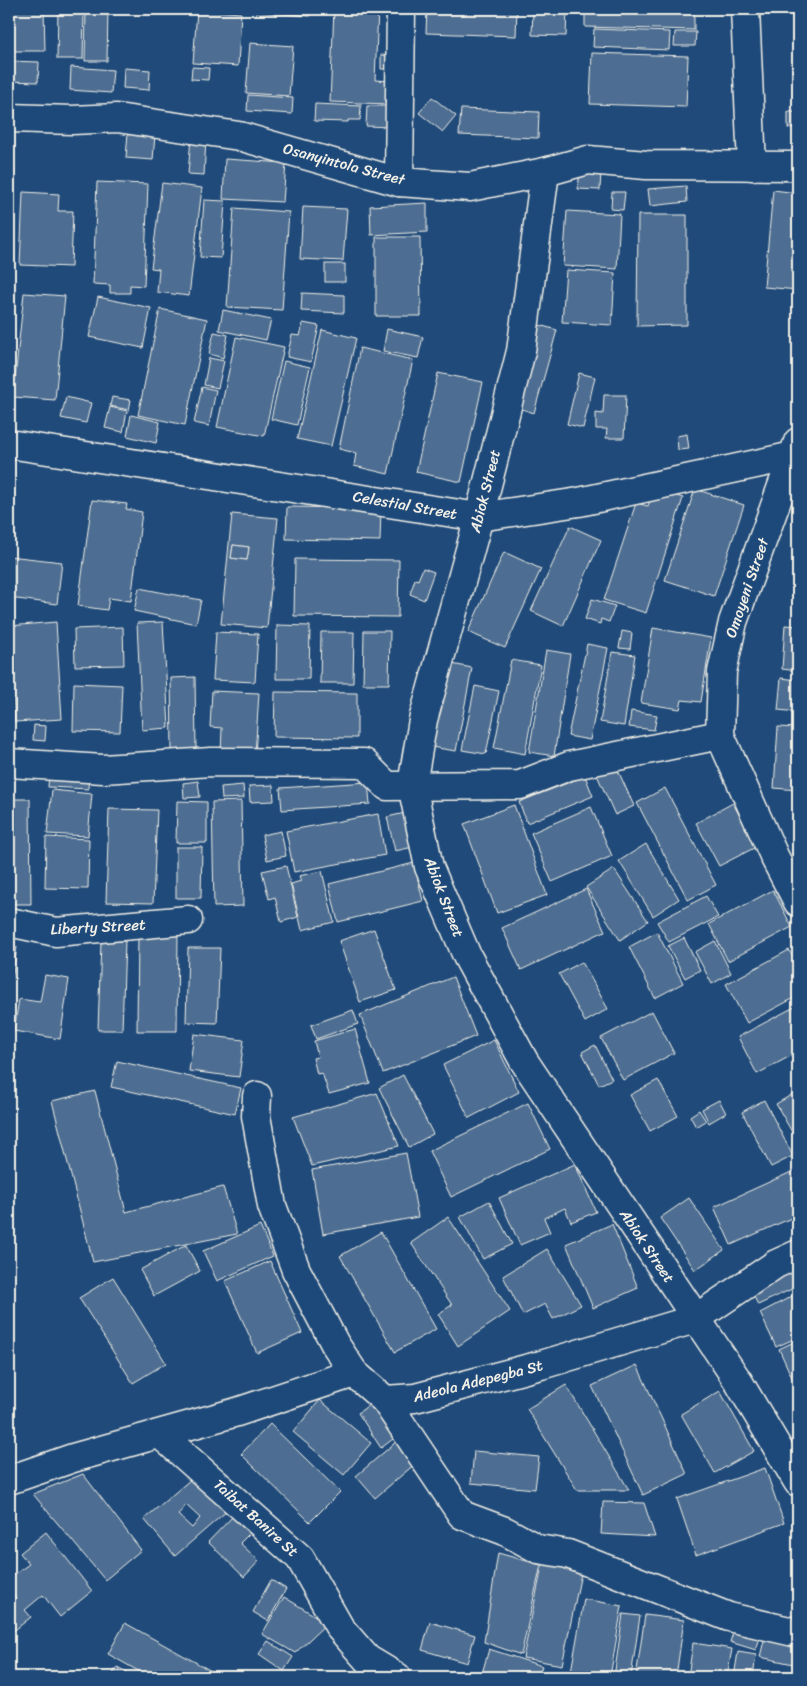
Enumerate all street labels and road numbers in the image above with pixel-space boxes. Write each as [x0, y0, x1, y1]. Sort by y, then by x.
street label: Osanyintola Street [280, 135, 409, 193]
street label: Abiok Street [462, 446, 508, 536]
street label: Celestial Street [351, 483, 460, 527]
street label: Omoyeni Street [718, 534, 777, 641]
street label: Abiok Street [416, 852, 471, 942]
street label: Liberty Street [50, 912, 147, 942]
street label: Abiok Street [612, 1203, 682, 1289]
street label: Adeola Adepegba St [409, 1352, 546, 1410]
street label: Taibat Banire St [207, 1472, 305, 1564]

